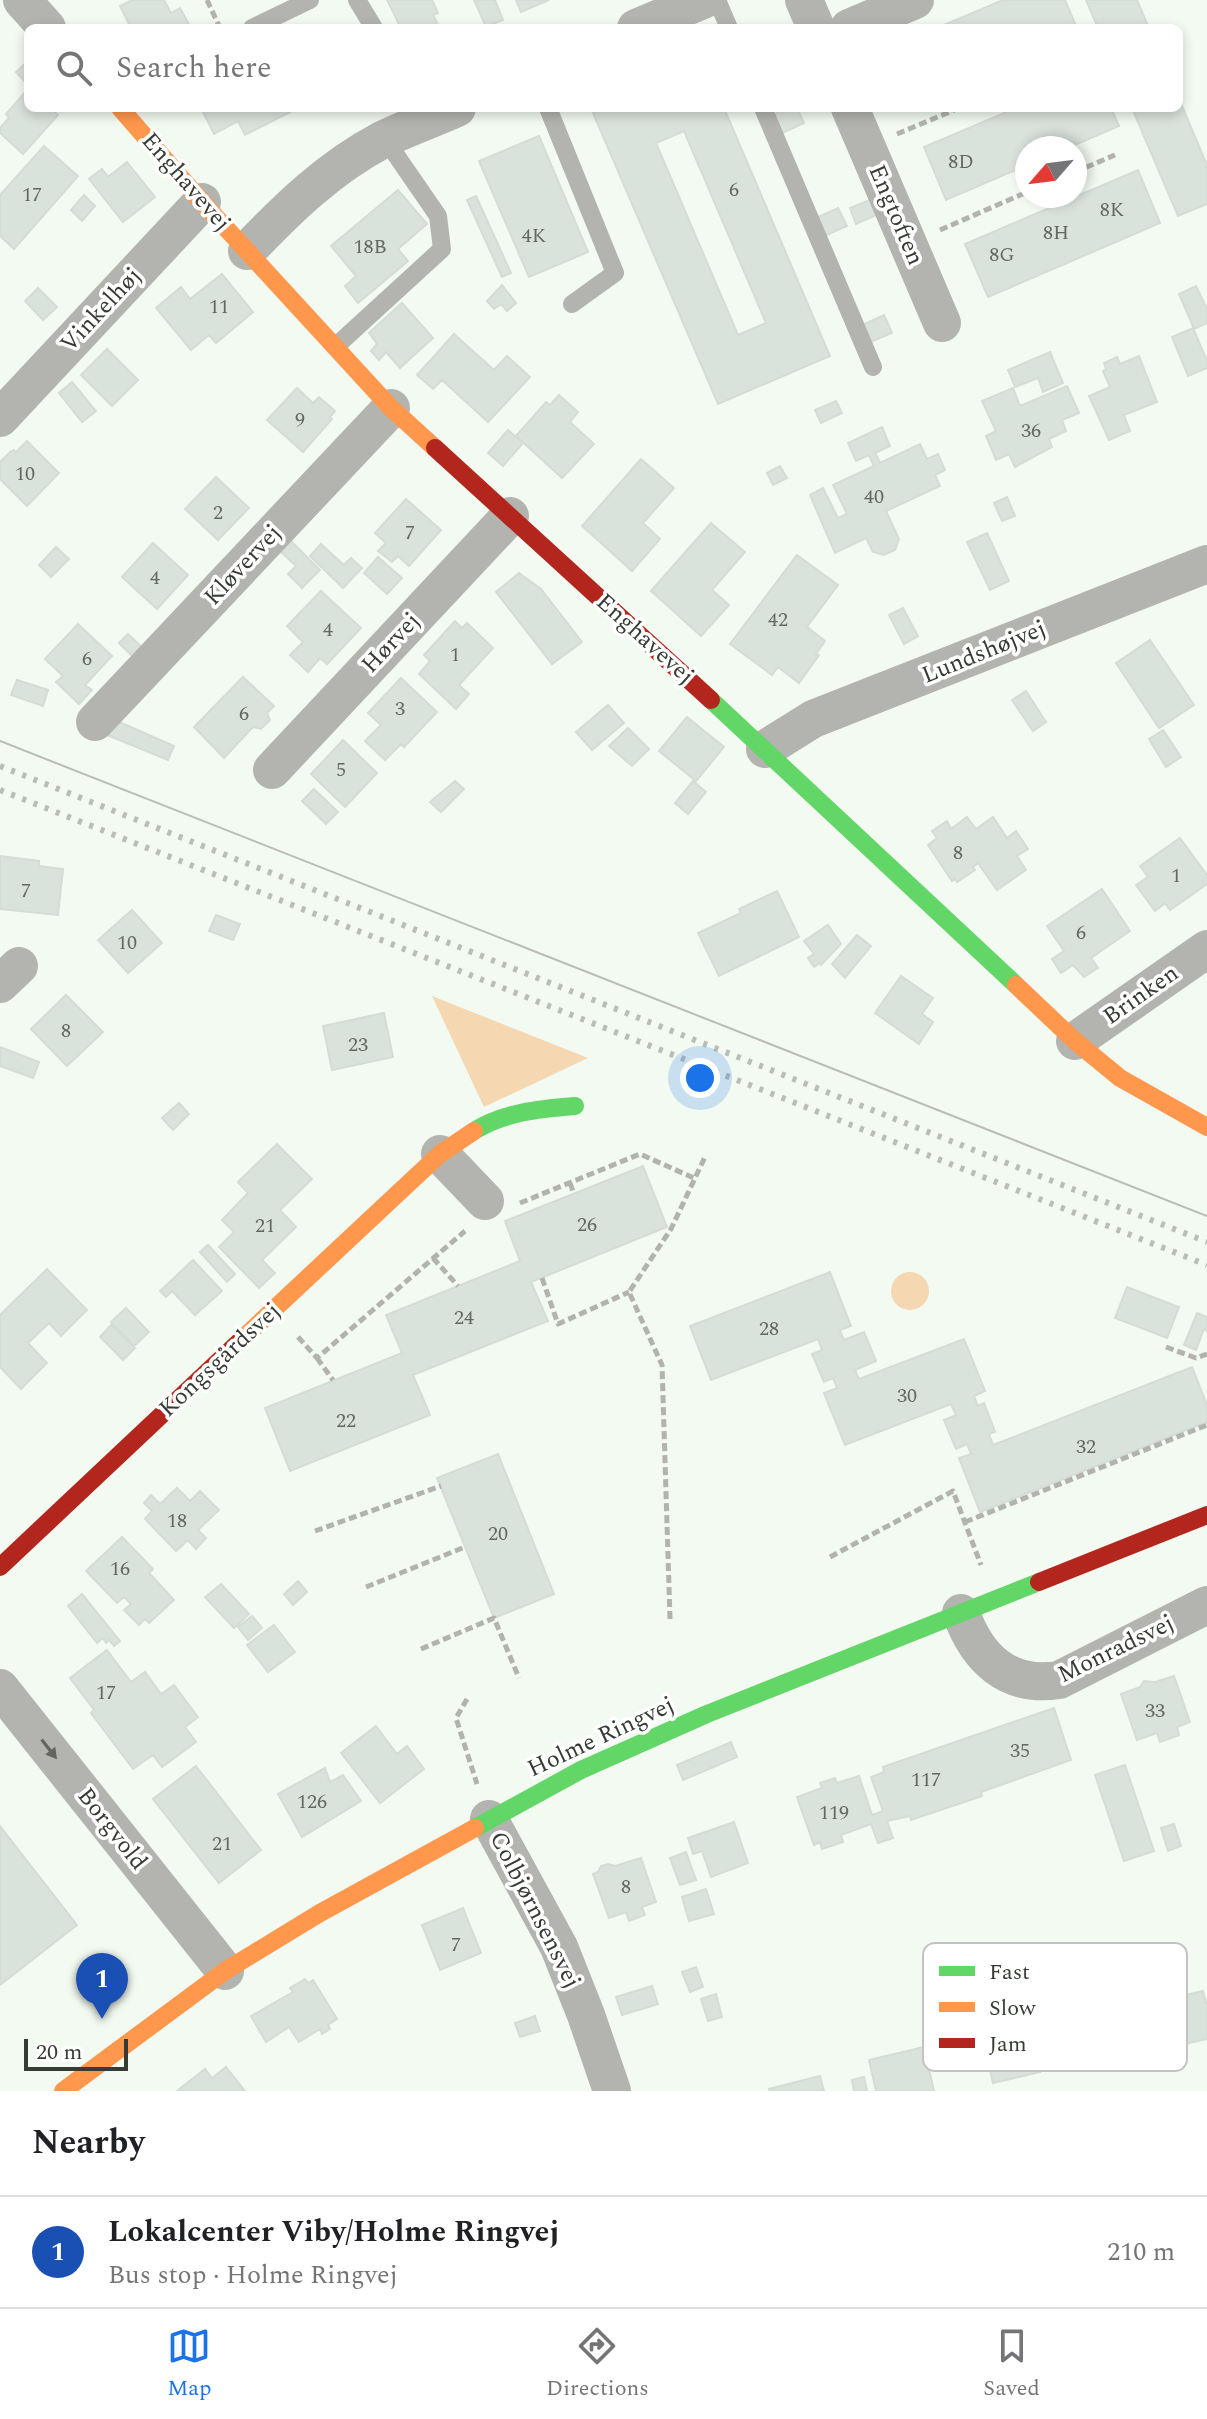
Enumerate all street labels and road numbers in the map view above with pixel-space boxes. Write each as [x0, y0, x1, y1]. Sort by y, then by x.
street label: Enghavevej [132, 124, 240, 240]
street label: Engtoften [859, 159, 933, 271]
street label: Vinkelhøj [52, 259, 150, 361]
street label: Kløvervej [196, 516, 290, 614]
street label: Enghavevej [588, 585, 702, 693]
street label: Hørvej [353, 604, 429, 682]
street label: Lundshøjvej [916, 611, 1052, 693]
street label: Brinken [1096, 956, 1186, 1034]
street label: Kongsgårdsvej [151, 1294, 289, 1426]
street label: Monradsvej [1052, 1605, 1180, 1693]
street label: Holme Ringvej [521, 1687, 681, 1787]
street label: Borgvold [68, 1780, 156, 1878]
street label: Colbjørnsensvej [480, 1825, 590, 1995]

